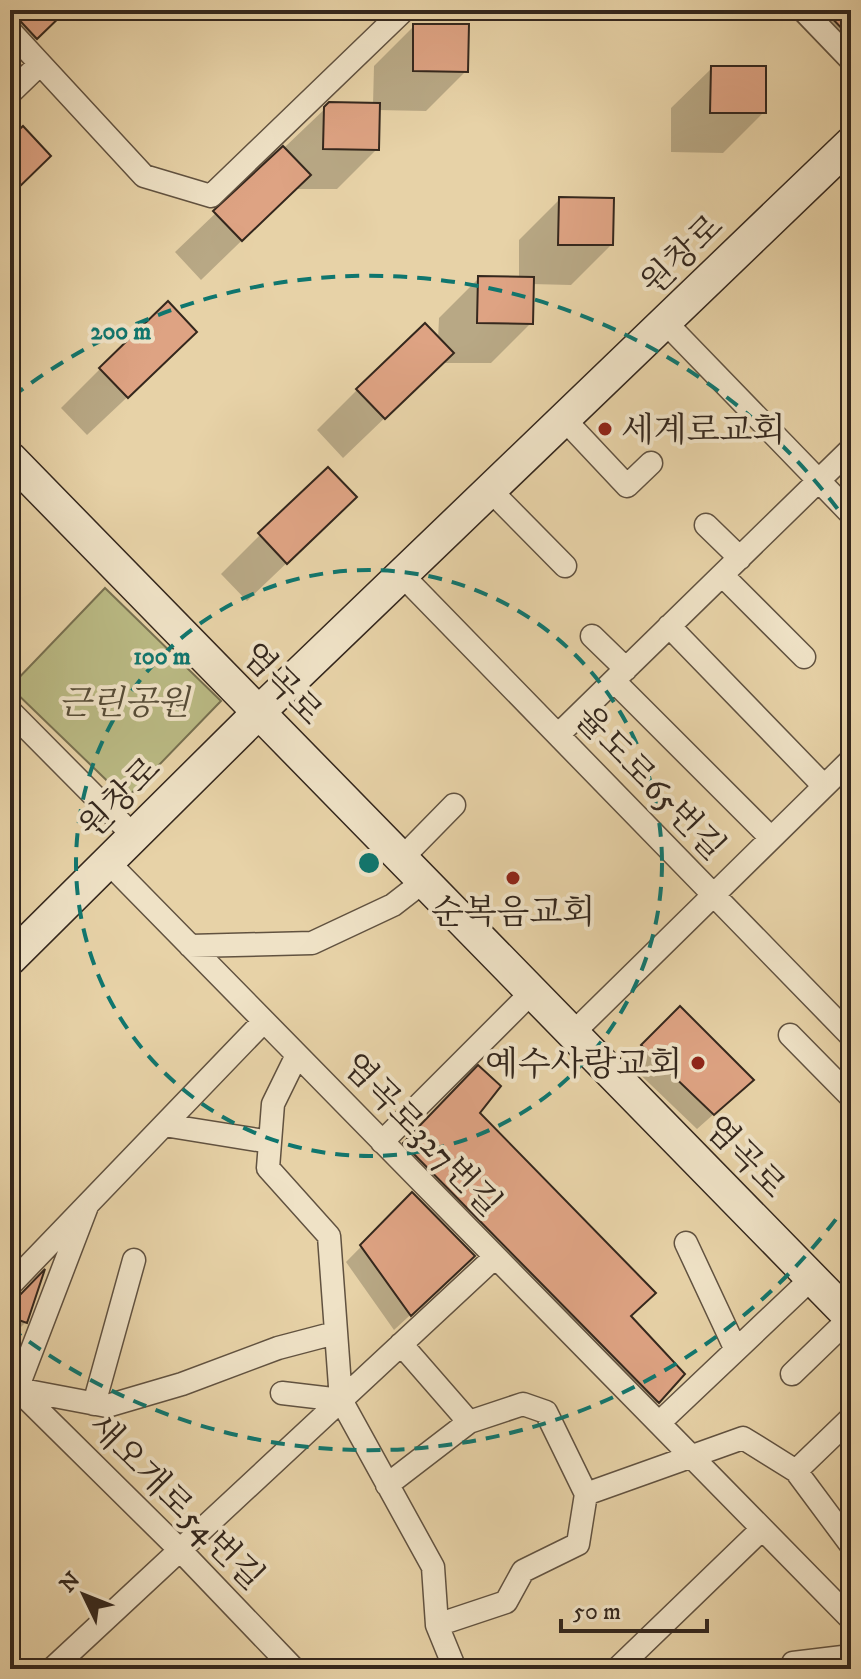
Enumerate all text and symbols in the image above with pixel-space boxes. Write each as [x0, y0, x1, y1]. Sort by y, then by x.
street label: 원창로 [632, 206, 733, 305]
text: 200 m [91, 317, 151, 347]
place label: 세계로교회 [621, 410, 785, 452]
marker: 세계로교회 [596, 420, 614, 438]
street label: 염곡로 [232, 634, 331, 735]
text: 100 m [133, 642, 191, 672]
park label: 근린공원 [58, 683, 192, 725]
street label: 율도로65번길 [565, 697, 734, 869]
street label: 원창로 [71, 749, 170, 848]
centre of rings [355, 849, 383, 877]
marker: 순복음교회 [504, 869, 522, 887]
place label: 순복음교회 [431, 892, 595, 934]
place label: 예수사랑교회 [485, 1044, 682, 1086]
street label: 염곡로327번길 [333, 1045, 510, 1226]
marker: 예수사랑교회 [689, 1054, 707, 1072]
street label: 염곡로 [695, 1107, 794, 1208]
street label: 새오개로54번길 [79, 1406, 272, 1599]
north arrow [44, 1555, 124, 1635]
text: N [54, 1567, 87, 1598]
scale bar [561, 1583, 707, 1633]
text: 50 m [573, 1597, 621, 1627]

